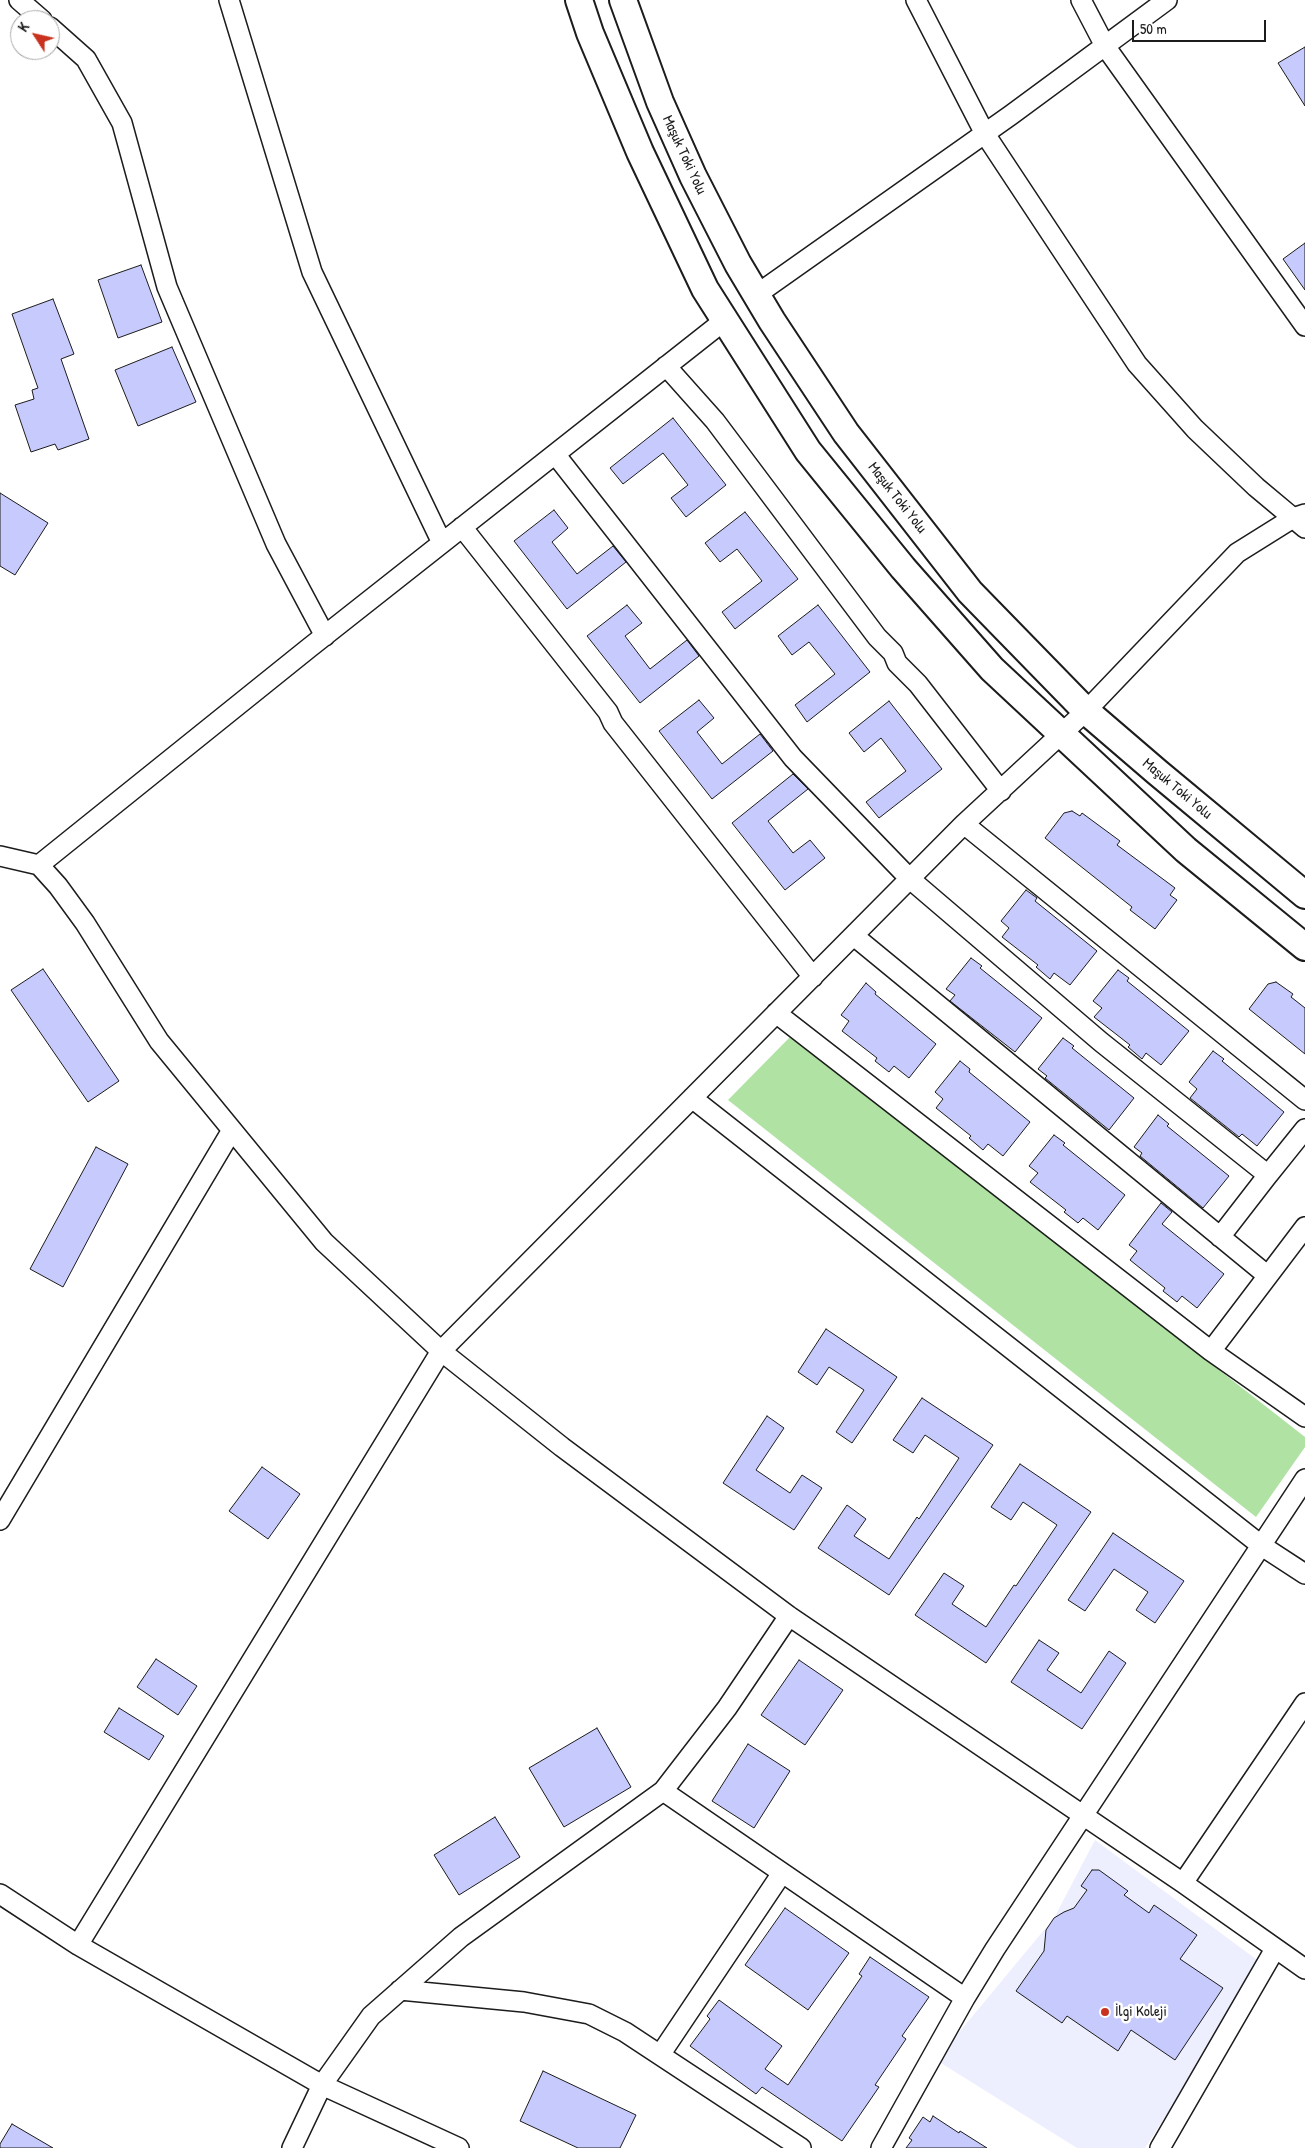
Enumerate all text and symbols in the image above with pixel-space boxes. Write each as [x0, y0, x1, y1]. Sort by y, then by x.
north arrow [10, 10, 60, 60]
scale bar [1135, 10, 1269, 42]
text: K [13, 18, 33, 35]
text: 50 m [1140, 18, 1167, 39]
street label: Maşuk Toki Yolu [658, 113, 710, 197]
street label: Maşuk Toki Yolu [864, 459, 930, 537]
street label: Maşuk Toki Yolu [1139, 755, 1215, 823]
place label: İlgi Koleji [1115, 2003, 1167, 2021]
marker: İlgi Koleji [1099, 2006, 1111, 2018]

